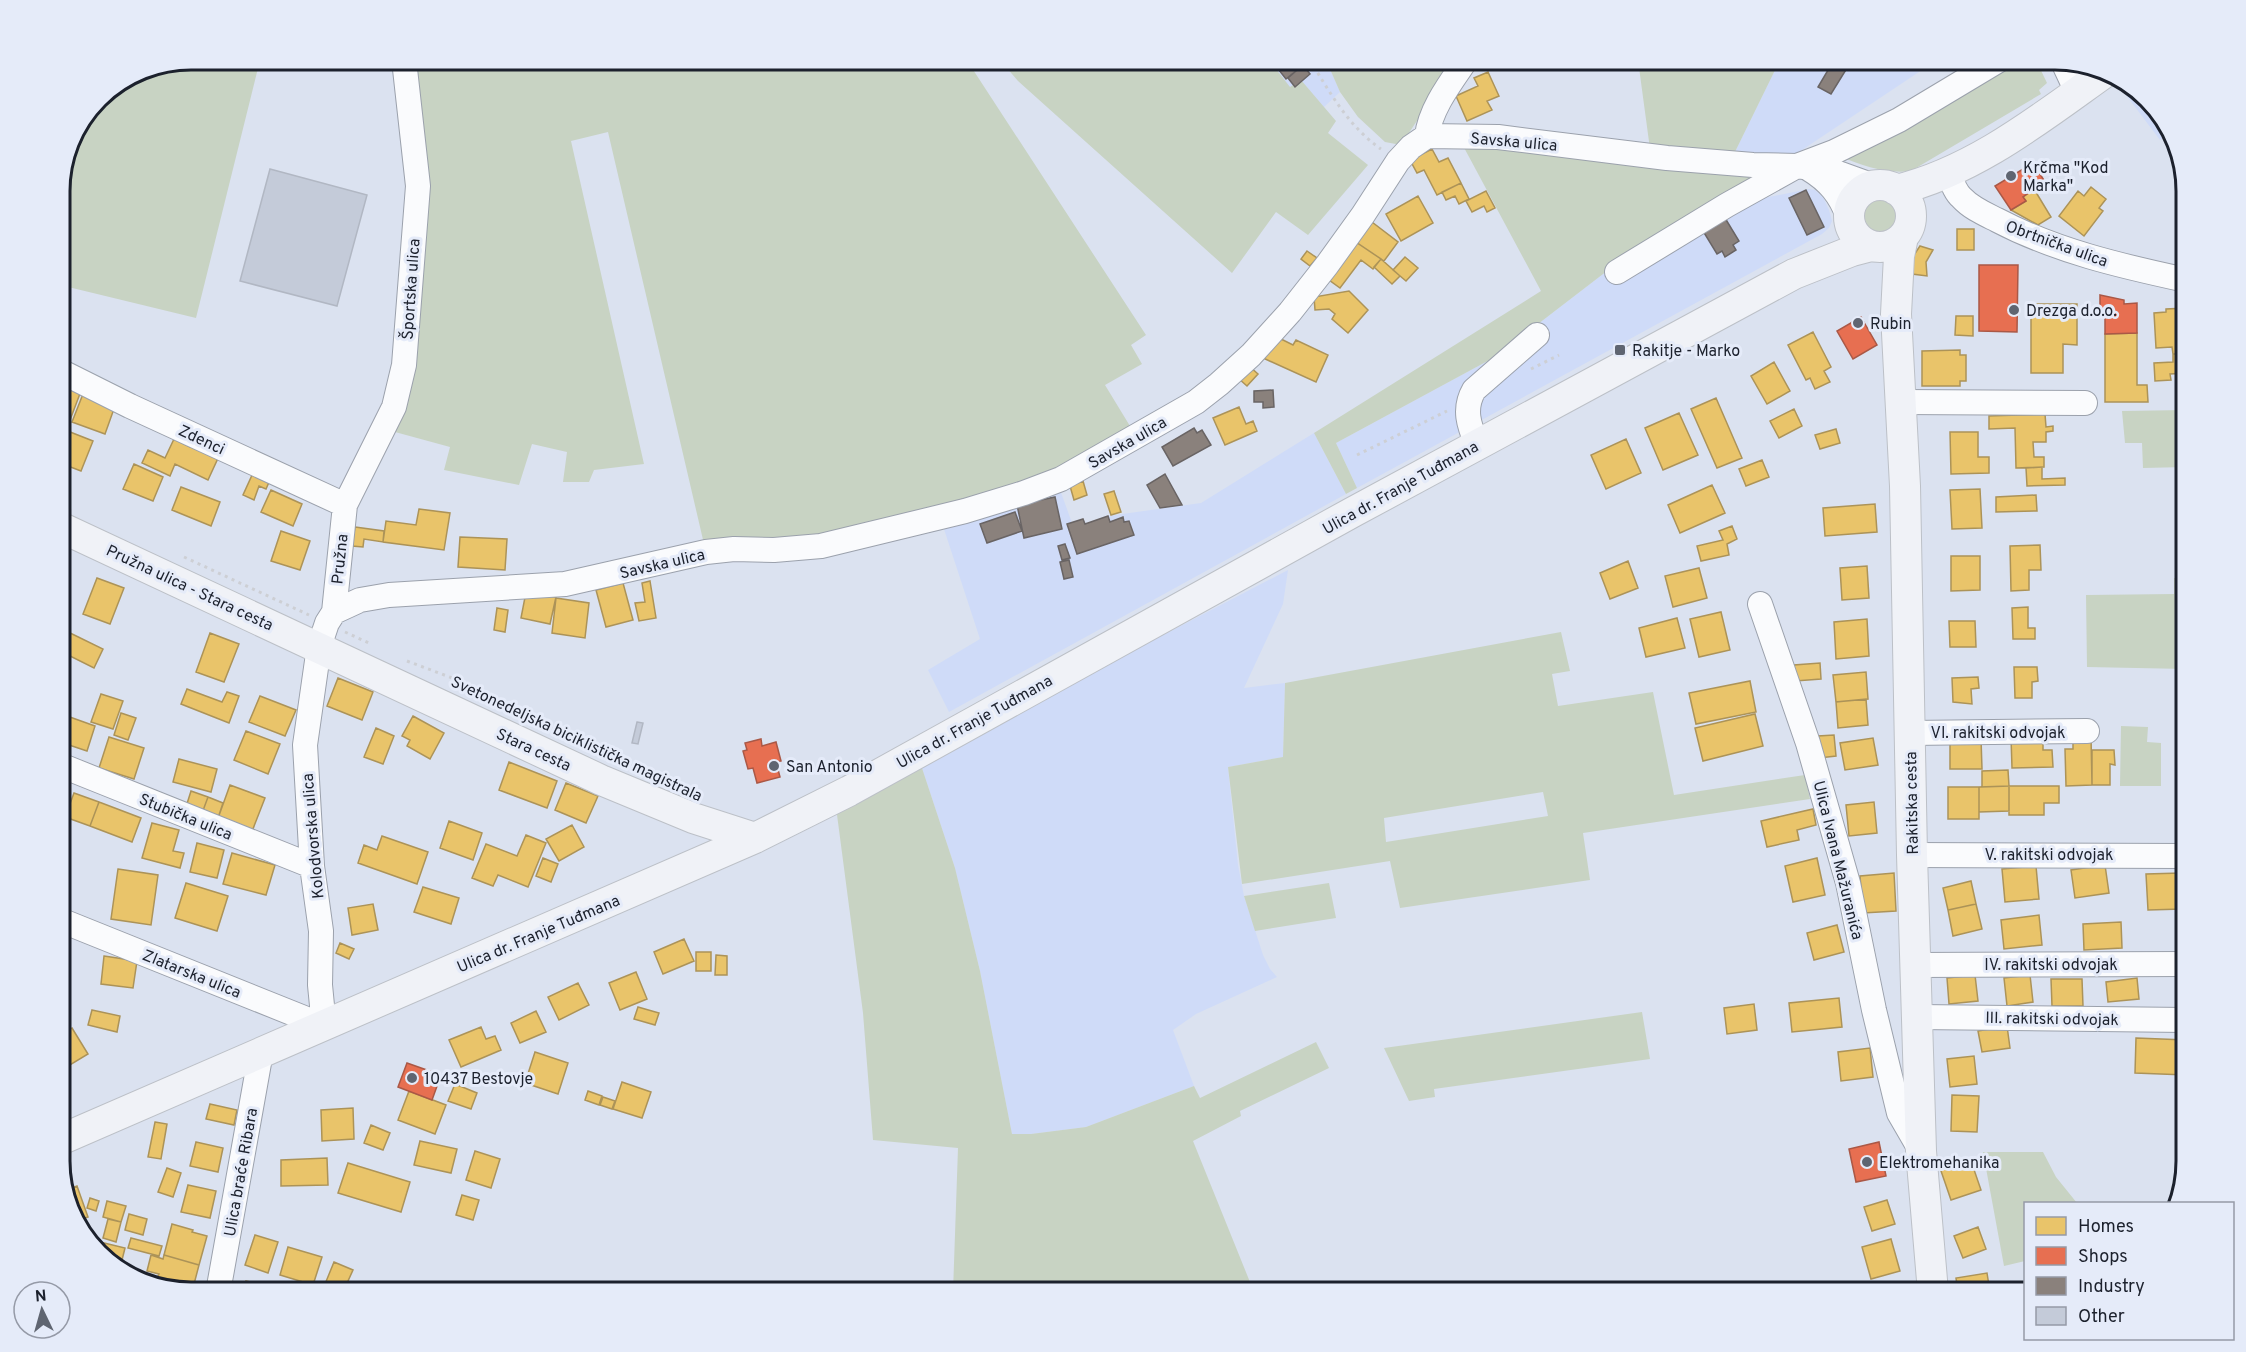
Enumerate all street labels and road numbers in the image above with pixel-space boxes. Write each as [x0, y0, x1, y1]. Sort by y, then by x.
street label: Savska ulica [1470, 129, 1558, 157]
street label: Obrtnička ulica [2002, 217, 2110, 273]
street label: Športska ulica [396, 238, 426, 340]
street label: Savska ulica [1085, 413, 1171, 474]
street label: Zdenci [175, 421, 228, 460]
street label: Ulica dr. Franje Tuđmana [1319, 437, 1483, 540]
street label: Pružna [328, 533, 354, 585]
street label: Pružna ulica - Stara cesta [102, 541, 276, 636]
street label: Savska ulica [618, 545, 707, 584]
street label: Ulica dr. Franje Tuđmana [893, 671, 1057, 774]
street label: Svetonedeljska biciklistička magistrala [447, 673, 705, 807]
street label: VI. rakitski odvojak [1930, 724, 2066, 744]
street label: Stara cesta [493, 725, 574, 777]
street label: Rakitska cesta [1902, 751, 1924, 855]
street label: Kolodvorska ulica [299, 772, 329, 899]
street label: Ulica Ivana Mažuranića [1808, 779, 1867, 942]
street label: Stubička ulica [136, 790, 235, 846]
street label: V. rakitski odvojak [1984, 846, 2114, 866]
street label: Ulica dr. Franje Tuđmana [454, 891, 623, 978]
street label: Zlatarska ulica [139, 946, 244, 1004]
street label: IV. rakitski odvojak [1984, 956, 2118, 976]
street label: III. rakitski odvojak [1985, 1009, 2119, 1031]
street label: Ulica braće Ribara [221, 1106, 263, 1238]

